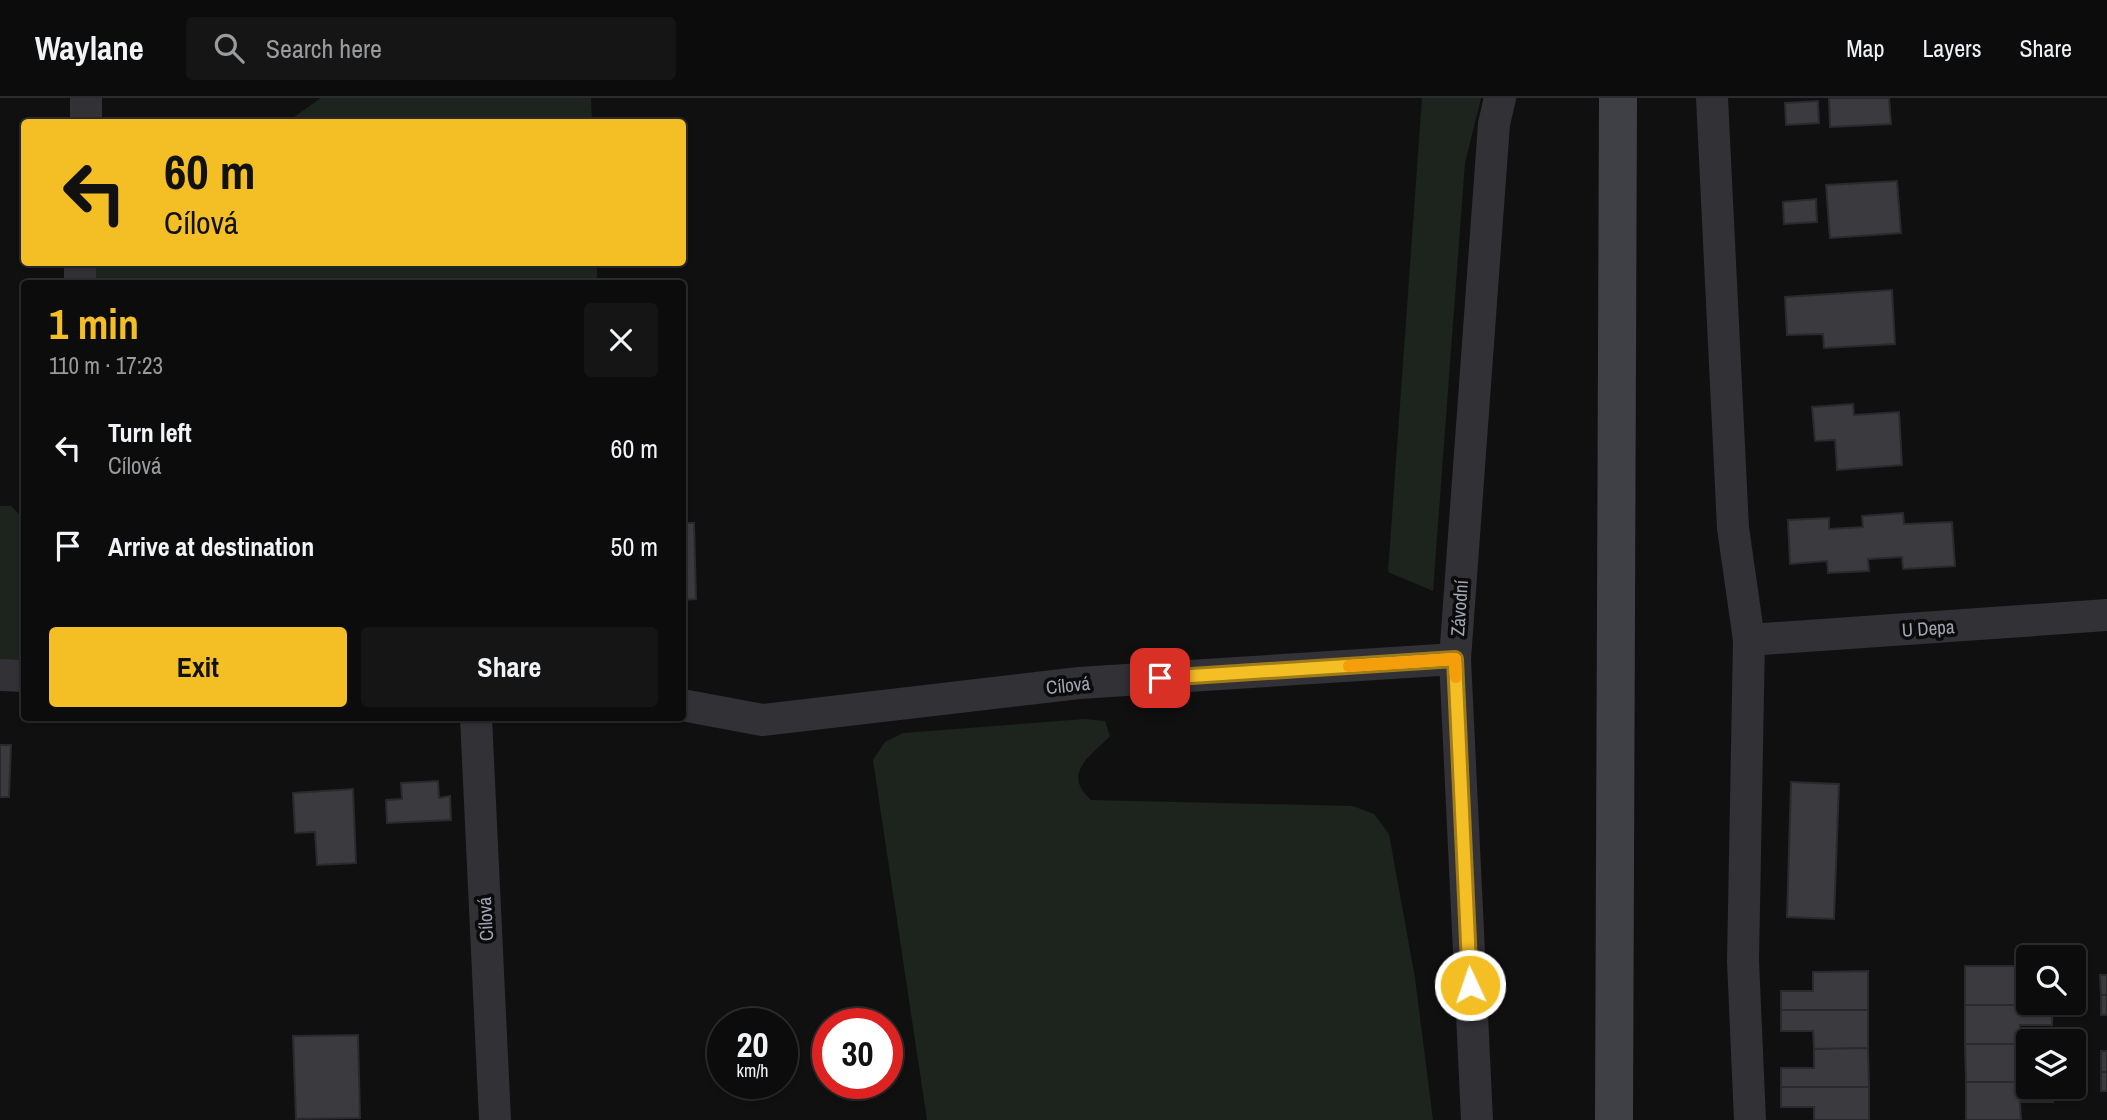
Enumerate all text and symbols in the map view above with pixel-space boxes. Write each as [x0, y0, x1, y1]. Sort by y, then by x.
search box [186, 17, 676, 80]
text: Waylane [35, 26, 144, 70]
icon: search [210, 29, 248, 67]
text: Search here [266, 31, 382, 66]
text: Map [1846, 32, 1884, 64]
text: Layers [1922, 32, 1981, 64]
text: Share [2019, 32, 2072, 64]
text: 60 m [164, 138, 256, 204]
icon: left [49, 147, 140, 238]
text: Cílová [164, 201, 238, 244]
text: 1 min [49, 296, 139, 352]
button: close [584, 303, 658, 377]
text: 110 m · 17:23 [49, 350, 163, 381]
text: Turn left [108, 415, 192, 450]
icon: left [49, 429, 87, 467]
text: 60 m [611, 431, 658, 466]
text: Cílová [108, 450, 161, 481]
icon: arrive [49, 527, 87, 565]
text: Arrive at destination [108, 529, 314, 564]
text: 50 m [611, 529, 658, 564]
street label: Závodní [1444, 578, 1474, 637]
street label: U Depa [1901, 613, 1956, 643]
button: Exit [49, 627, 347, 707]
button: Share [361, 627, 658, 707]
pin [1130, 648, 1190, 708]
icon: arrive [1141, 659, 1179, 697]
street label: Cílová [1045, 670, 1092, 700]
street label: Cílová [471, 896, 499, 942]
map controls [2016, 945, 2086, 1099]
button: search [2016, 945, 2086, 1015]
position arrow [1433, 948, 1507, 1022]
speed limit sign: 30 [812, 1008, 903, 1099]
text: 20 [737, 1021, 768, 1068]
button: layers [2016, 1029, 2086, 1099]
text: km/h [737, 1058, 769, 1083]

